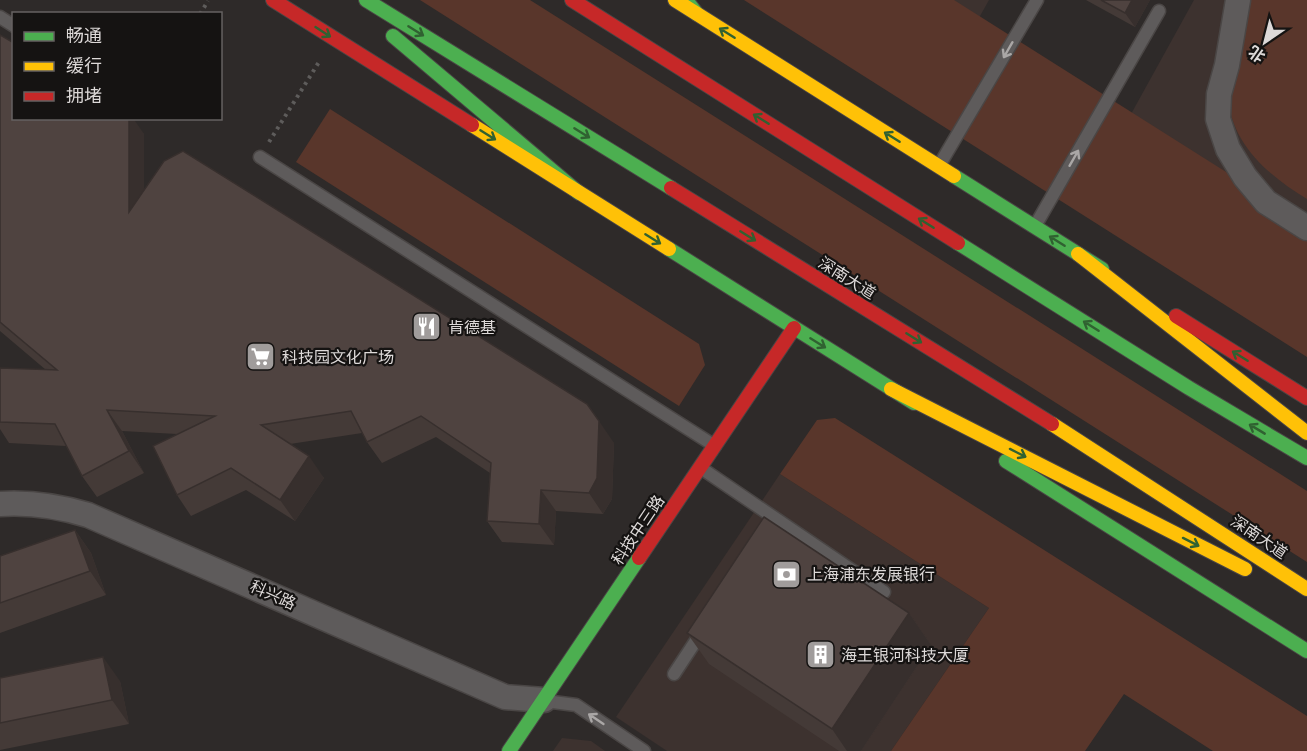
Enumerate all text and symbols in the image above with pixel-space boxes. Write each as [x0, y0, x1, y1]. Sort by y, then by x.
legend [12, 12, 222, 120]
north arrow [1235, 12, 1295, 72]
one-way arrow [407, 25, 424, 37]
text: 畅通 [66, 26, 102, 46]
one-way arrow [314, 26, 331, 38]
one-way arrow [719, 26, 736, 38]
one-way arrow [1001, 41, 1013, 58]
text: 北 [1245, 42, 1268, 65]
text: 缓行 [66, 56, 102, 76]
text: 拥堵 [66, 86, 102, 106]
one-way arrow [752, 112, 769, 125]
one-way arrow [573, 128, 590, 140]
one-way arrow [479, 130, 496, 142]
one-way arrow [884, 130, 901, 142]
one-way arrow [1069, 150, 1081, 167]
one-way arrow [917, 216, 934, 229]
one-way arrow [739, 230, 756, 242]
one-way arrow [644, 234, 661, 246]
one-way arrow [1049, 234, 1066, 246]
street label: 深南大道 [815, 254, 879, 302]
restaurant icon: 肯德基 [411, 311, 443, 343]
place label: 肯德基 [448, 319, 496, 336]
one-way arrow [1082, 320, 1099, 333]
one-way arrow [905, 332, 922, 345]
one-way arrow [809, 337, 826, 349]
supermarket icon: 科技园文化广场 [245, 341, 277, 373]
place label: 科技园文化广场 [282, 349, 394, 366]
one-way arrow [1232, 349, 1249, 361]
one-way arrow [1249, 422, 1266, 434]
one-way arrow [1008, 448, 1026, 460]
street label: 科技中三路 [609, 492, 667, 568]
street label: 深南大道 [1228, 512, 1290, 562]
one-way arrow [1182, 537, 1200, 548]
bank icon: 上海浦东发展银行 [770, 558, 802, 590]
place label: 上海浦东发展银行 [807, 566, 935, 583]
street label: 科兴路 [248, 577, 298, 613]
building icon: 海王银河科技大厦 [804, 639, 836, 671]
place label: 海王银河科技大厦 [841, 647, 969, 664]
one-way arrow [589, 713, 605, 725]

